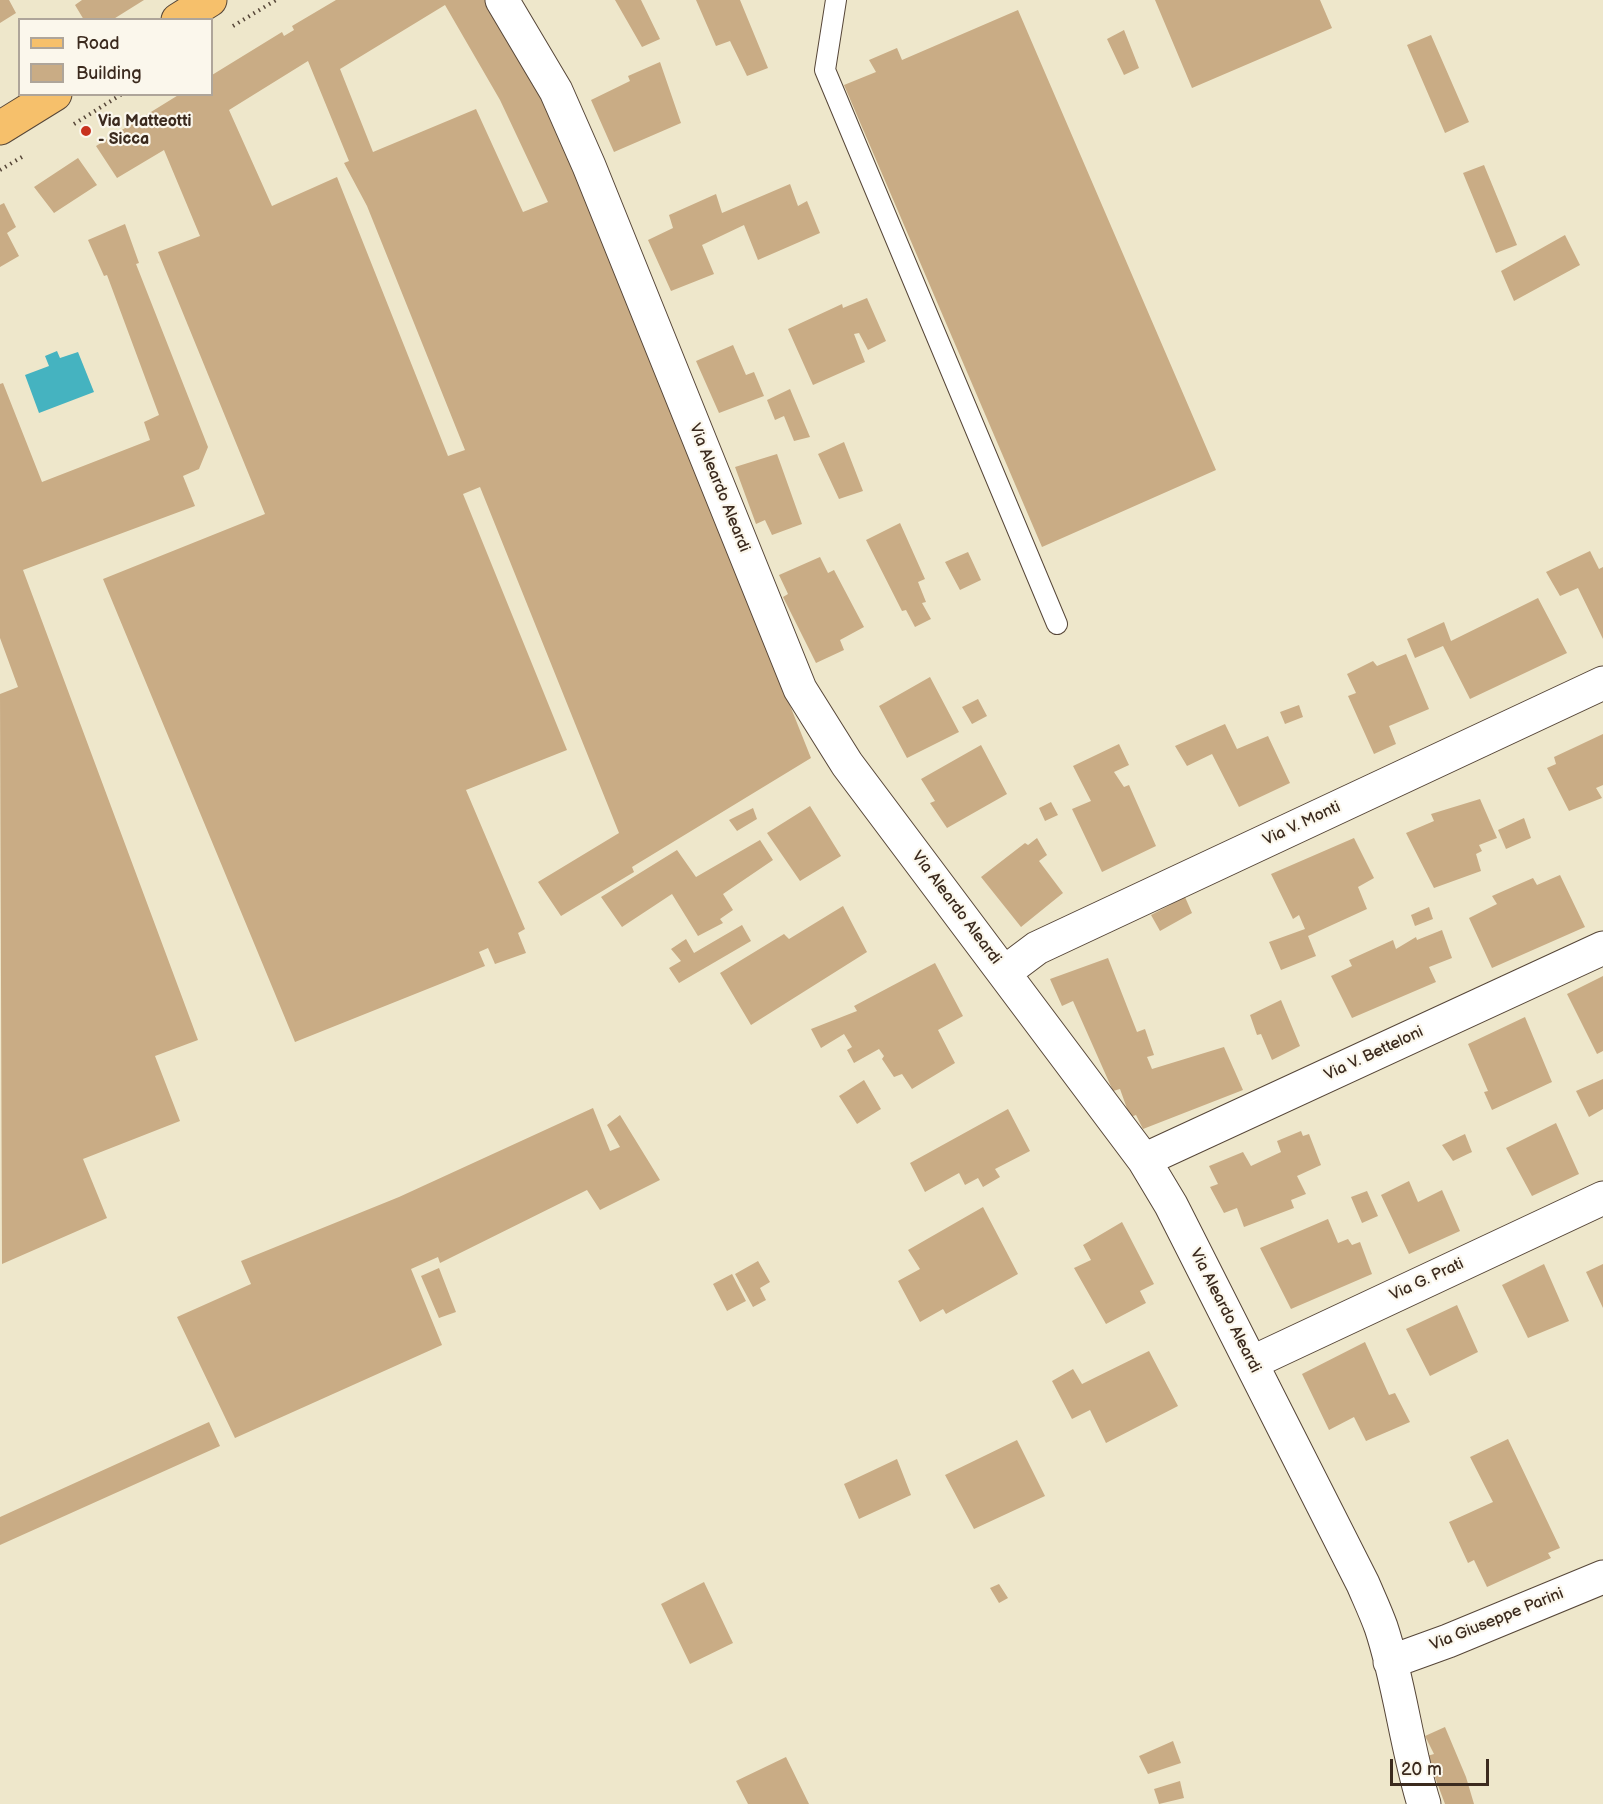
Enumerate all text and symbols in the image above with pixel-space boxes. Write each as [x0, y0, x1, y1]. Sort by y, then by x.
legend [18, 18, 213, 96]
text: Road [76, 33, 120, 54]
text: Building [76, 63, 142, 84]
place label: Via Matteotti - Sicca [98, 112, 191, 150]
marker: Via Matteotti - Sicca [79, 124, 93, 138]
street label: Via Aleardo Aleardi [684, 421, 754, 555]
street label: Via V. Monti [1260, 798, 1344, 850]
street label: Via Aleardo Aleardi [907, 848, 1005, 968]
street label: Via V. Betteloni [1321, 1023, 1427, 1085]
street label: Via Aleardo Aleardi [1185, 1246, 1265, 1376]
street label: Via G. Prati [1387, 1254, 1467, 1306]
street label: Via Giuseppe Parini [1427, 1584, 1567, 1656]
scale bar [1393, 1747, 1492, 1785]
text: 20 m [1401, 1759, 1442, 1780]

